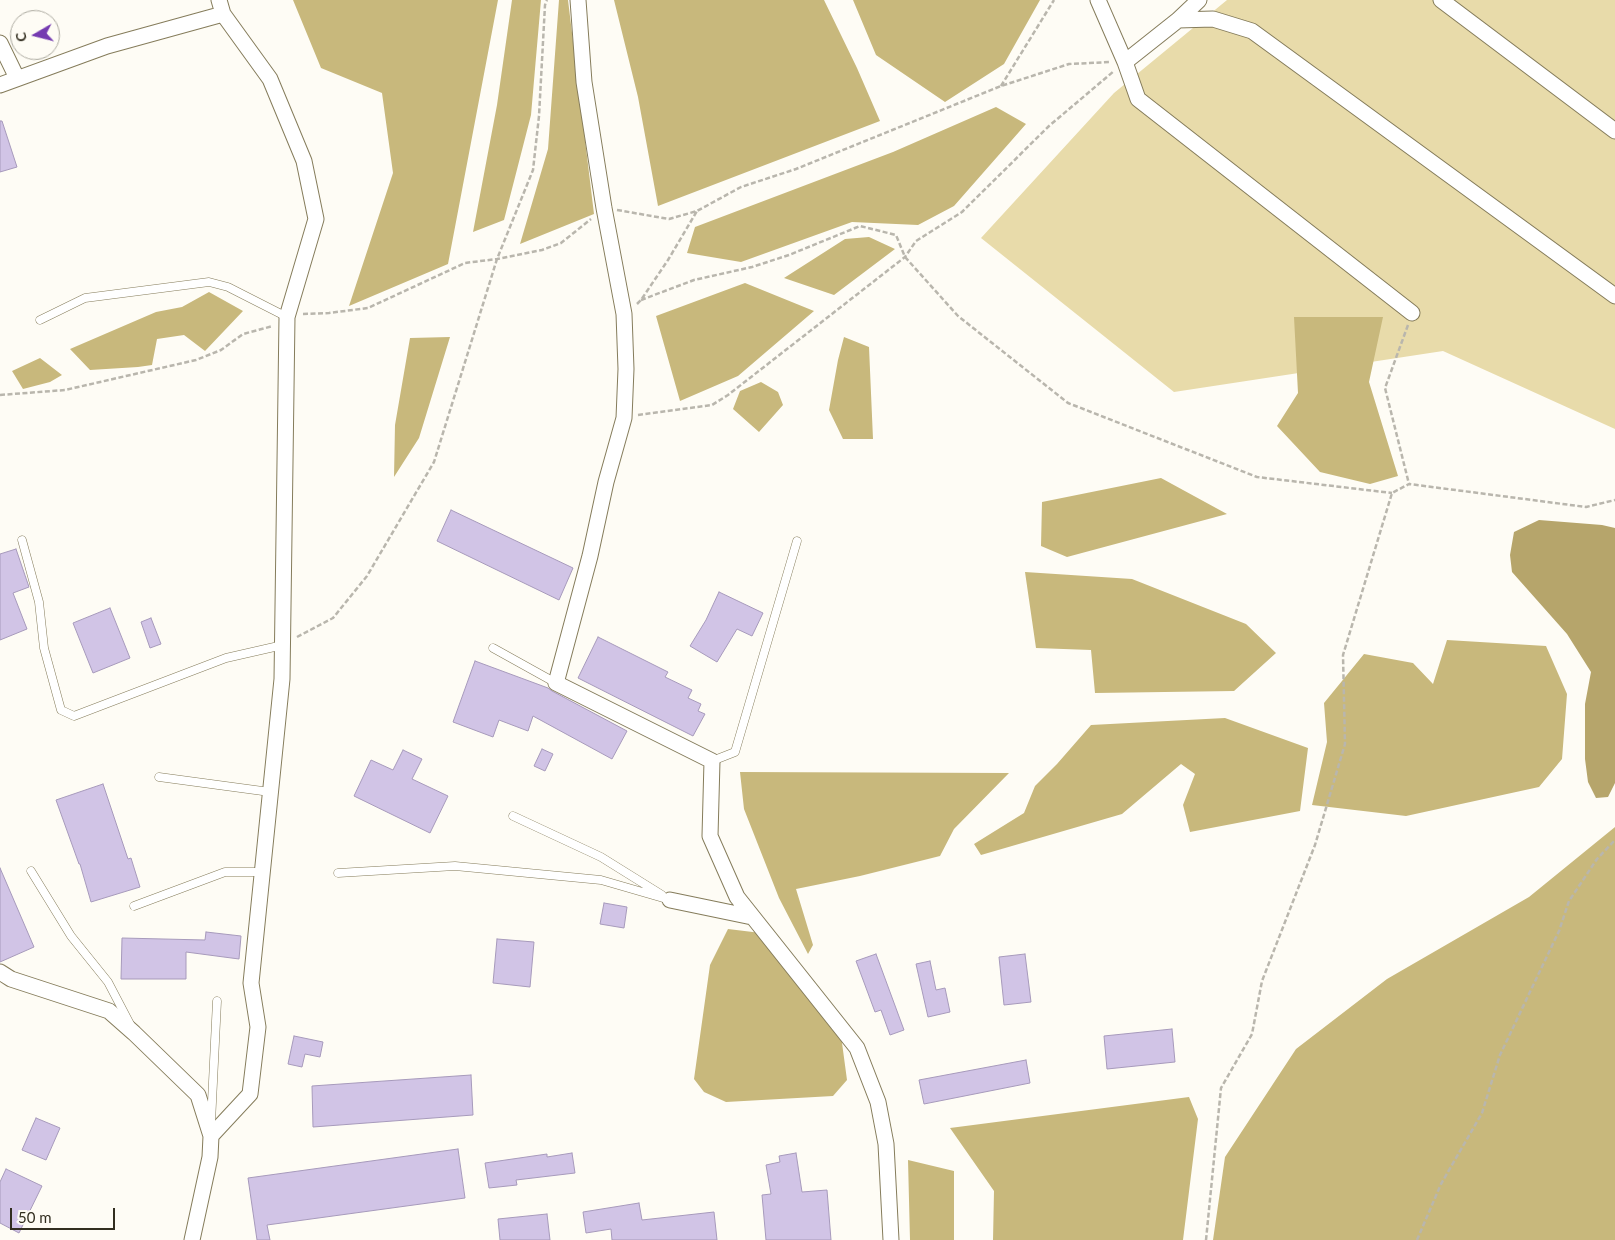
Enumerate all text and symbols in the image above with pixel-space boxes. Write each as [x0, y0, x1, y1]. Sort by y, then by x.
north arrow [10, 10, 60, 60]
text: С [12, 31, 30, 43]
scale bar [12, 1198, 118, 1230]
text: 50 m [18, 1208, 52, 1226]

